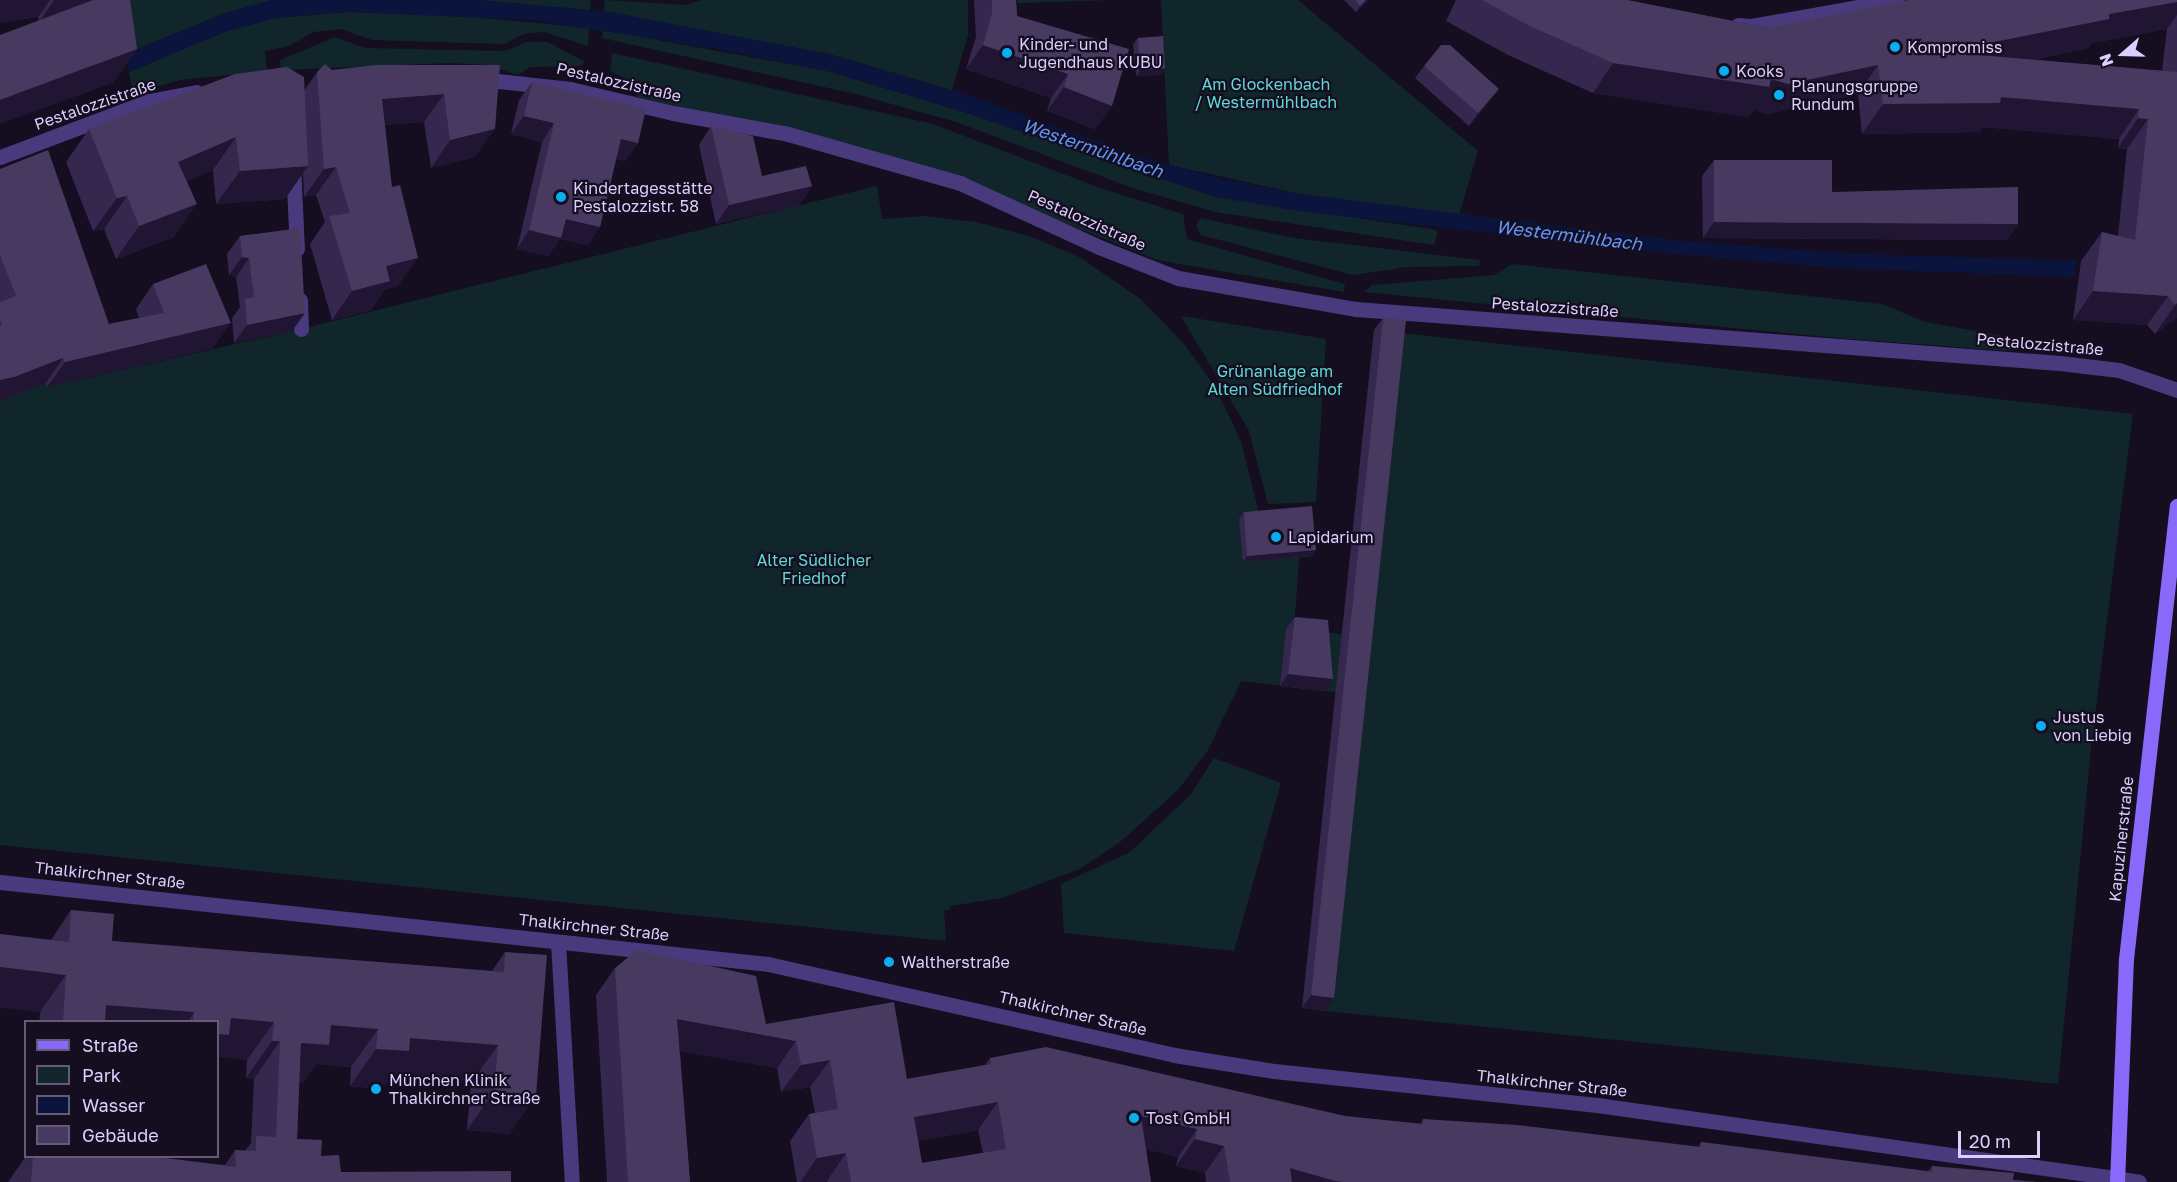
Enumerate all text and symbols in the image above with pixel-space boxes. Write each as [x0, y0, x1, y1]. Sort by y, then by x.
north arrow [2093, 24, 2153, 84]
place label: Kinder- und Jugendhaus KUBU [1019, 34, 1163, 72]
place label: Kompromiss [1907, 37, 2002, 57]
marker: Kompromiss [1888, 40, 1902, 54]
marker: Kinder- und Jugendhaus KUBU [1000, 46, 1014, 60]
text: N [2095, 51, 2118, 69]
street label: Pestalozzistraße [555, 58, 683, 106]
place label: Kooks [1736, 61, 1783, 81]
marker: Kooks [1717, 64, 1731, 78]
street label: Pestalozzistraße [32, 74, 158, 134]
park label: Am Glockenbach / Westermühlbach [1195, 74, 1337, 112]
place label: Planungsgruppe Rundum [1791, 76, 1918, 114]
marker: Planungsgruppe Rundum [1772, 88, 1786, 102]
water label: Westermühlbach [1020, 114, 1166, 182]
place label: Kindertagesstätte Pestalozzistr. 58 [573, 178, 713, 216]
street label: Pestalozzistraße [1025, 185, 1149, 255]
marker: Kindertagesstätte Pestalozzistr. 58 [554, 190, 568, 204]
water label: Westermühlbach [1495, 215, 1643, 255]
street label: Pestalozzistraße [1491, 293, 1619, 321]
street label: Pestalozzistraße [1976, 329, 2104, 359]
park label: Grünanlage am Alten Südfriedhof [1207, 361, 1343, 399]
place label: Lapidarium [1288, 527, 1374, 547]
marker: Lapidarium [1269, 530, 1283, 544]
park label: Alter Südlicher Friedhof [757, 550, 871, 588]
place label: Justus von Liebig [2053, 707, 2132, 745]
marker: Justus von Liebig [2034, 719, 2048, 733]
street label: Kapuzinerstraße [2105, 775, 2137, 903]
street label: Thalkirchner Straße [34, 858, 186, 892]
street label: Thalkirchner Straße [518, 910, 670, 944]
place label: Waltherstraße [901, 952, 1010, 972]
marker: Waltherstraße [882, 955, 896, 969]
street label: Thalkirchner Straße [997, 987, 1149, 1039]
legend [24, 1020, 219, 1158]
text: Straße [82, 1034, 138, 1056]
text: Park [82, 1064, 121, 1086]
street label: Thalkirchner Straße [1476, 1066, 1628, 1100]
place label: München Klinik Thalkirchner Straße [389, 1070, 540, 1108]
marker: München Klinik Thalkirchner Straße [367, 1080, 385, 1098]
text: Wasser [82, 1094, 145, 1116]
place label: Tost GmbH [1146, 1108, 1230, 1128]
marker: Tost GmbH [1127, 1111, 1141, 1125]
scale bar [1961, 1119, 2044, 1157]
text: Gebäude [82, 1124, 159, 1146]
text: 20 m [1969, 1130, 2011, 1152]

